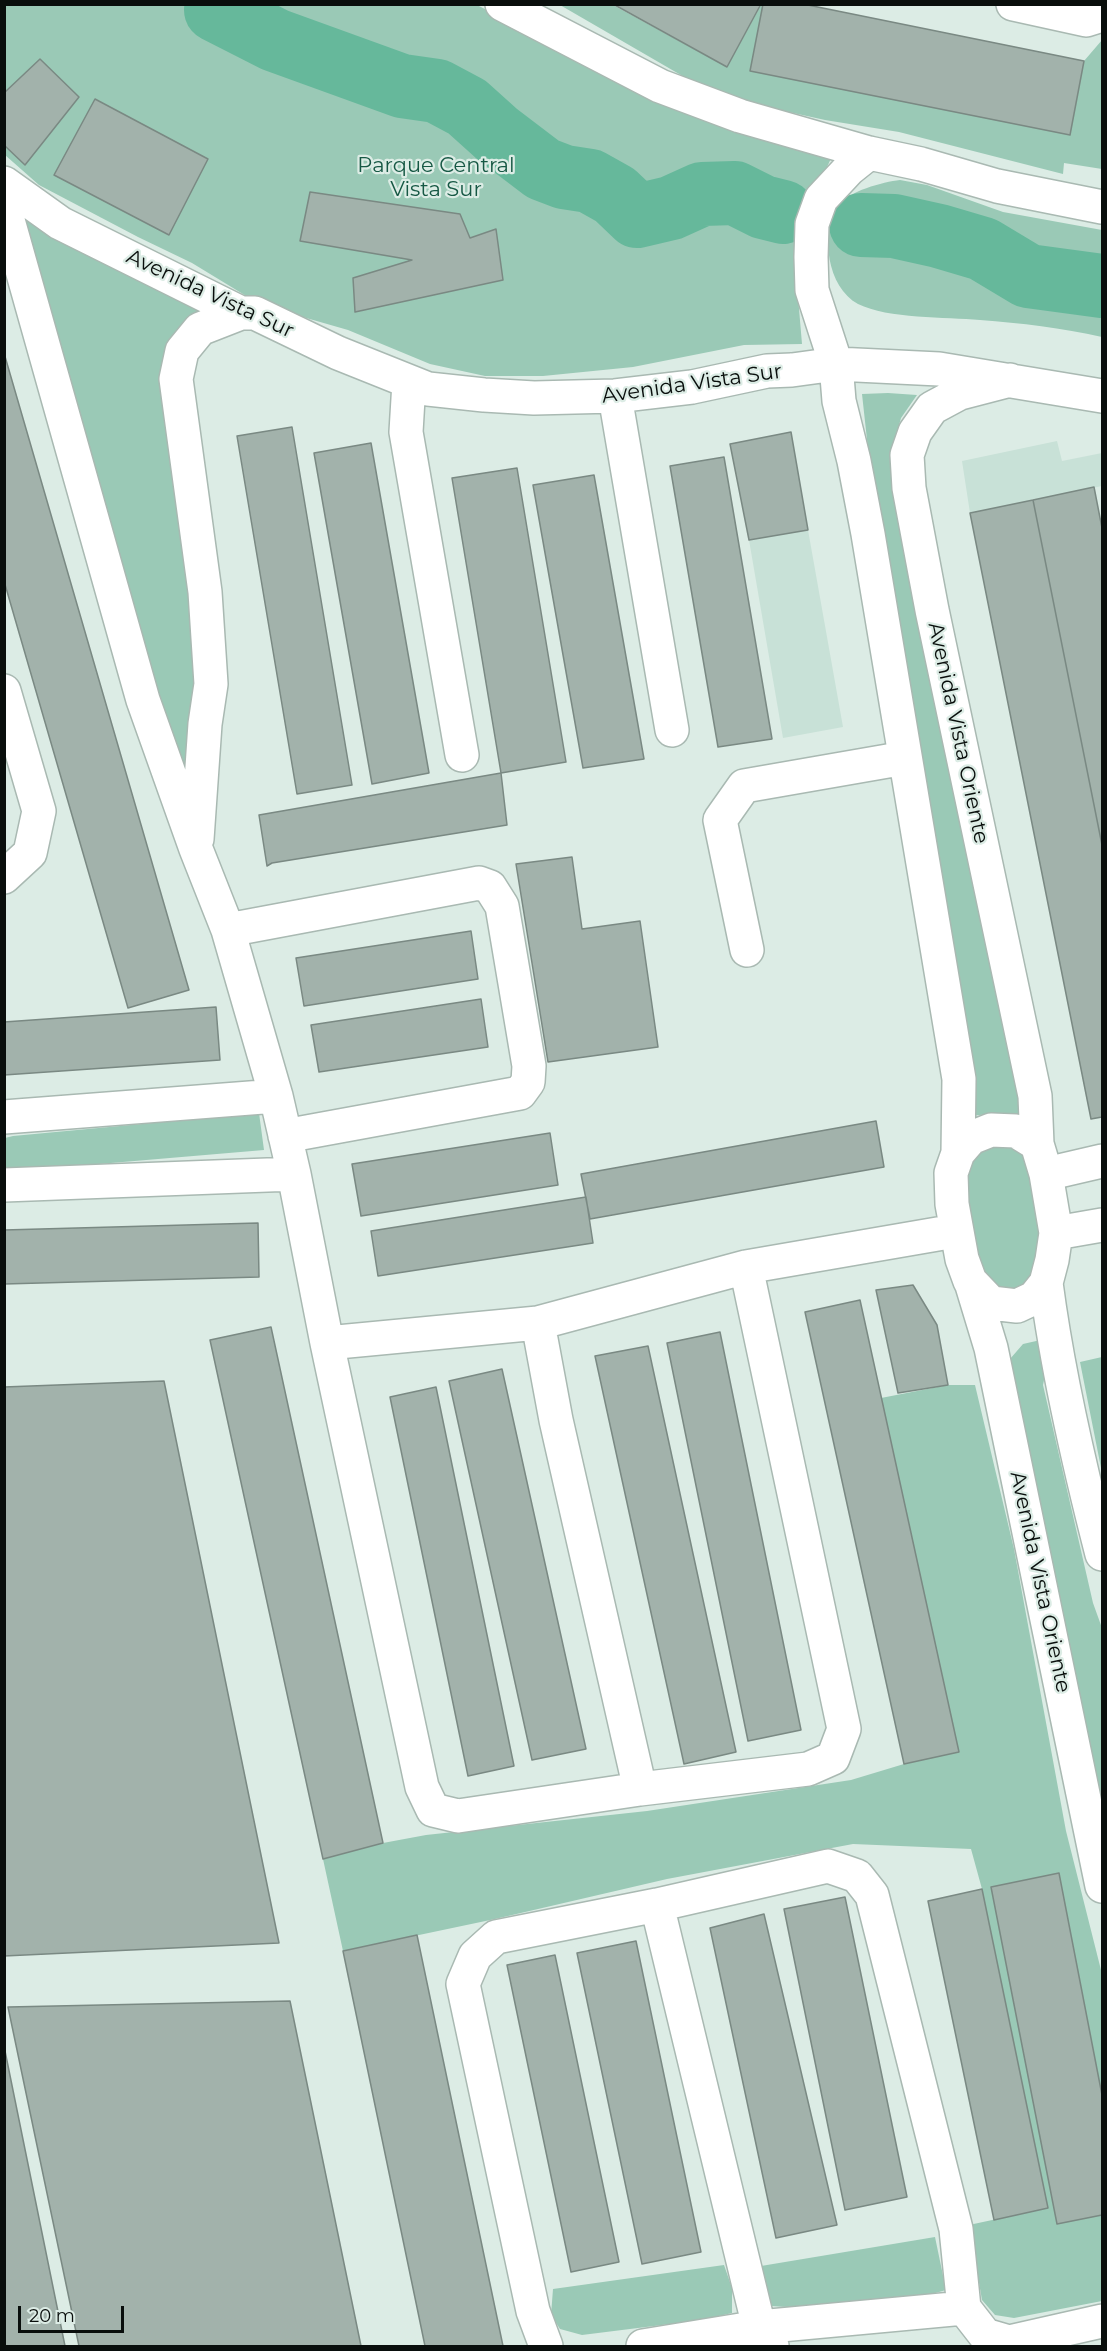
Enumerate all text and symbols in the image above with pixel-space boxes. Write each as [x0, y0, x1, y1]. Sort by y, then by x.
park label: Parque Central Vista Sur [357, 153, 515, 203]
street label: Avenida Vista Sur [122, 244, 298, 344]
street label: Avenida Vista Sur [600, 359, 784, 409]
street label: Avenida Vista Oriente [922, 620, 994, 846]
street label: Avenida Vista Oriente [1004, 1469, 1076, 1695]
scale bar [21, 2294, 128, 2332]
text: 20 m [29, 2305, 75, 2327]

